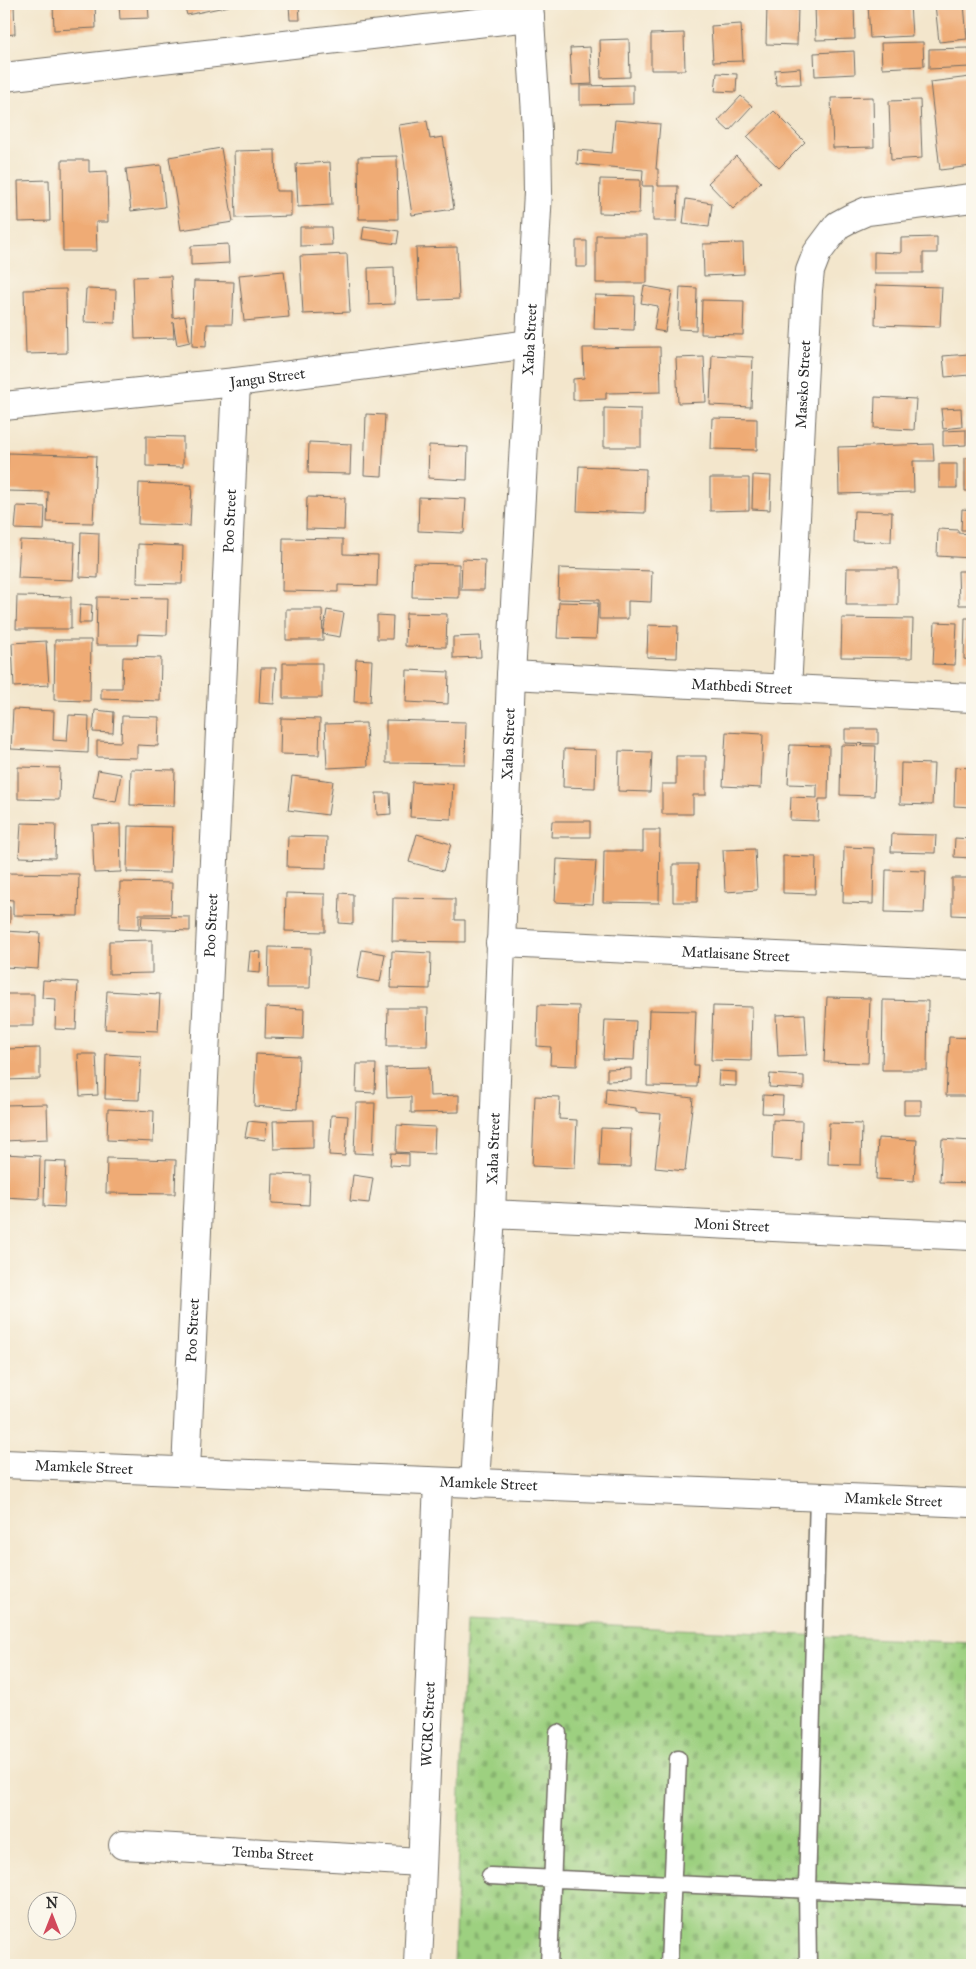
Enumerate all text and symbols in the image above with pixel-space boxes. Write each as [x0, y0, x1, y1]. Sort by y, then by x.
street label: Xaba Street [519, 302, 541, 376]
street label: Maseko Street [792, 339, 814, 429]
street label: Jangu Street [227, 364, 307, 393]
street label: Poo Street [219, 488, 240, 553]
street label: Mathbedi Street [691, 675, 793, 698]
street label: Xaba Street [498, 707, 519, 780]
street label: Poo Street [201, 892, 222, 958]
street label: Matlaisane Street [681, 942, 791, 966]
street label: Xaba Street [483, 1112, 504, 1185]
street label: Moni Street [694, 1214, 771, 1236]
street label: Poo Street [182, 1297, 203, 1363]
street label: Mamkele Street [34, 1456, 134, 1478]
street label: Mamkele Street [439, 1473, 539, 1495]
street label: Mamkele Street [844, 1489, 943, 1511]
street label: WCRC Street [417, 1680, 439, 1767]
street label: Temba Street [231, 1842, 315, 1865]
north arrow [28, 1892, 78, 1942]
text: N [46, 1895, 58, 1912]

